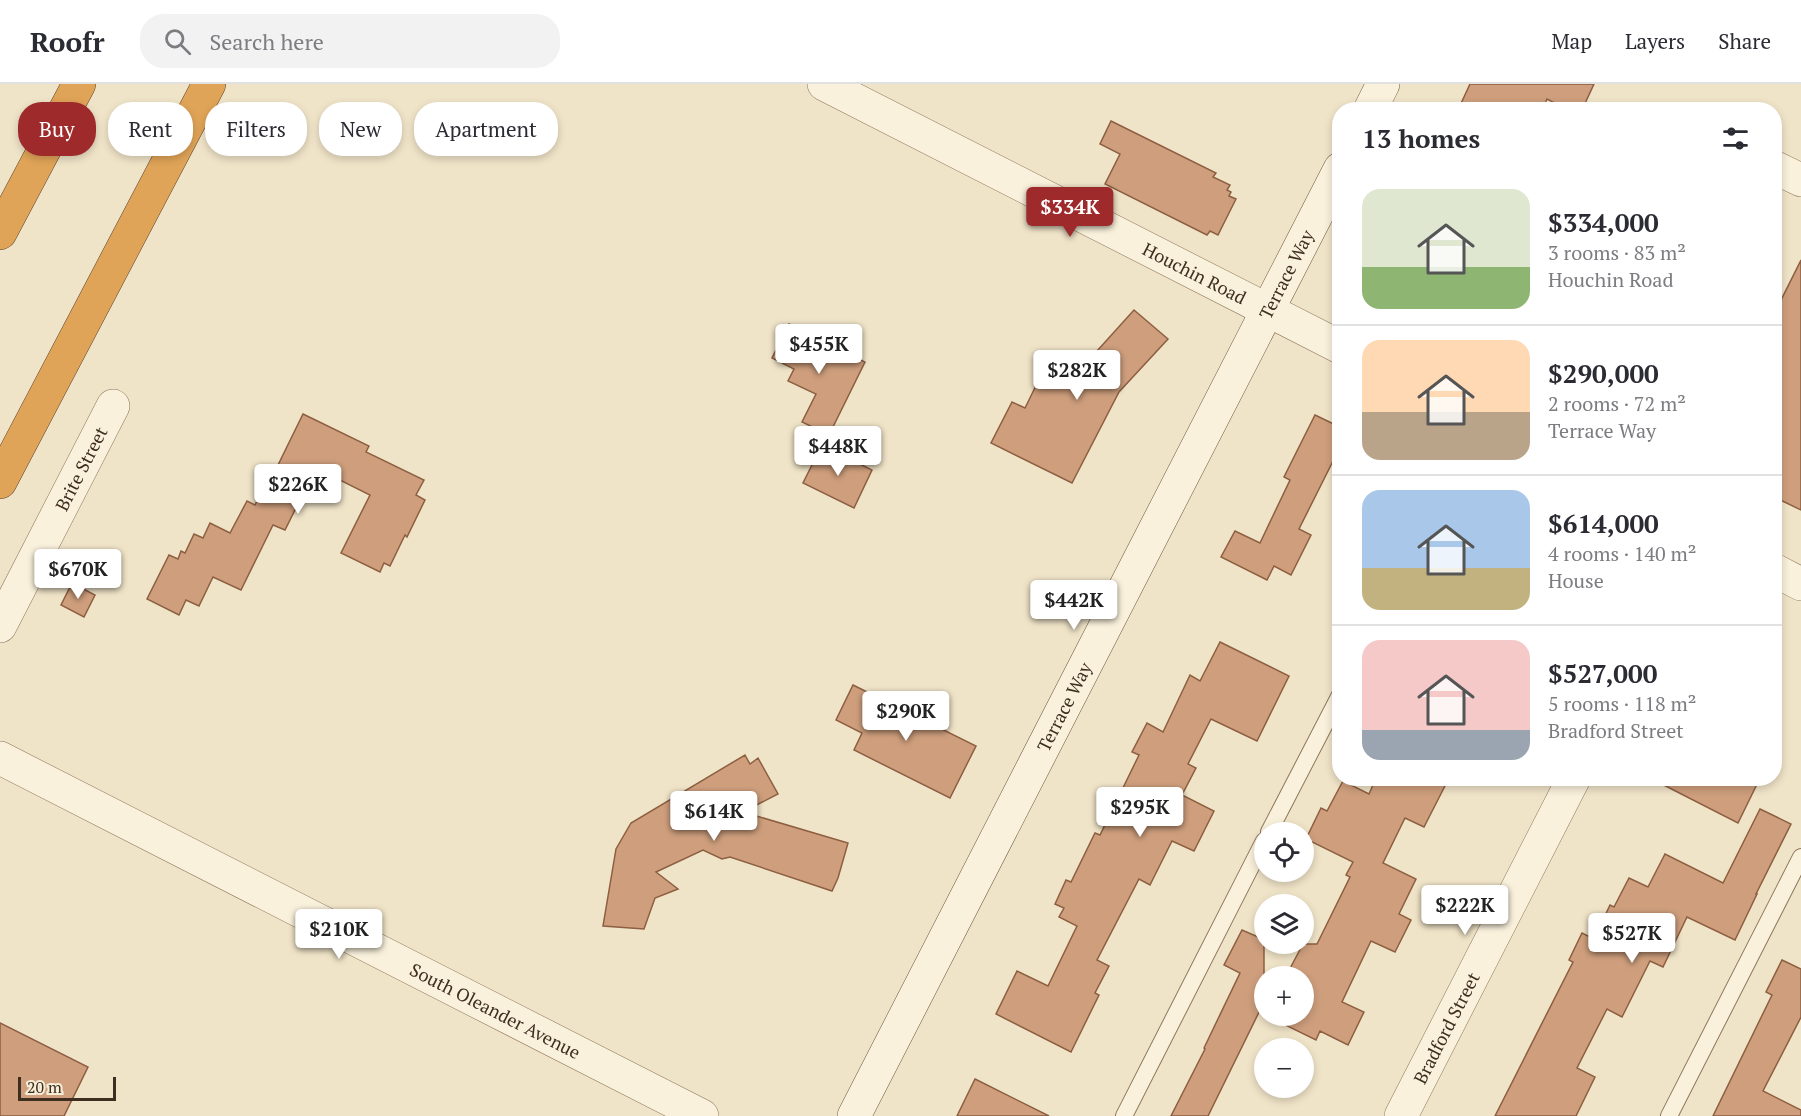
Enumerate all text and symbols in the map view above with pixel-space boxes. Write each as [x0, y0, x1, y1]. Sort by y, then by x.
search box [140, 14, 560, 68]
text: Roofr [30, 23, 104, 60]
icon: search [161, 25, 194, 58]
text: Search here [209, 27, 324, 56]
text: Map [1551, 27, 1592, 55]
text: Layers [1625, 27, 1685, 55]
text: Share [1718, 27, 1771, 55]
chip: Buy [18, 102, 96, 156]
chip: Rent [108, 102, 193, 156]
chip: Filters [205, 102, 307, 156]
chip: New [319, 102, 402, 156]
chip: Apartment [414, 102, 558, 156]
text: 13 homes [1362, 121, 1480, 155]
icon: filters [1719, 122, 1752, 155]
pin: $334K [1028, 187, 1112, 238]
text: $334K [1040, 193, 1100, 220]
text: $334,000 [1548, 205, 1659, 239]
icon: home [1410, 213, 1482, 285]
street label: Terrace Way [1253, 225, 1319, 323]
street label: Houchin Road [1139, 237, 1250, 309]
text: 3 rooms · 83 m² [1548, 239, 1686, 266]
text: Houchin Road [1548, 266, 1674, 293]
pin: $455K [777, 324, 861, 375]
text: $455K [789, 330, 849, 357]
pin: $282K [1035, 350, 1119, 401]
text: $282K [1047, 356, 1107, 383]
text: $290,000 [1548, 356, 1659, 390]
icon: home [1410, 364, 1482, 436]
text: 2 rooms · 72 m² [1548, 390, 1686, 417]
text: Terrace Way [1548, 417, 1656, 444]
street label: Brite Street [49, 422, 113, 515]
pin: $448K [796, 426, 880, 477]
text: $448K [808, 432, 868, 459]
pin: $226K [256, 464, 340, 515]
text: $226K [268, 470, 328, 497]
text: $614,000 [1548, 506, 1659, 540]
icon: home [1410, 514, 1482, 586]
text: 4 rooms · 140 m² [1548, 540, 1696, 567]
pin: $670K [36, 549, 120, 600]
text: $670K [48, 555, 108, 582]
text: House [1548, 567, 1604, 594]
pin: $442K [1032, 580, 1116, 631]
text: $442K [1044, 586, 1104, 613]
text: $527,000 [1548, 656, 1657, 690]
street label: Terrace Way [1031, 657, 1097, 756]
icon: home [1410, 664, 1482, 736]
text: 5 rooms · 118 m² [1548, 690, 1696, 717]
pin: $290K [864, 691, 948, 742]
text: $290K [876, 697, 936, 724]
text: Bradford Street [1548, 717, 1684, 744]
pin: $295K [1098, 787, 1182, 838]
pin: $614K [672, 791, 756, 842]
text: $295K [1110, 793, 1170, 820]
text: $614K [684, 797, 744, 824]
map controls [1254, 822, 1314, 1098]
button: locate [1254, 822, 1314, 882]
pin: $222K [1423, 885, 1507, 936]
text: $222K [1435, 891, 1495, 918]
button: layers [1254, 894, 1314, 954]
pin: $210K [297, 909, 381, 960]
pin: $527K [1590, 913, 1674, 964]
text: $210K [309, 915, 369, 942]
text: $527K [1602, 919, 1662, 946]
street label: South Oleander Avenue [406, 957, 585, 1064]
button: + [1254, 966, 1314, 1026]
street label: Bradford Street [1408, 968, 1485, 1088]
button: − [1254, 1038, 1314, 1098]
scale bar [18, 1074, 116, 1102]
text: 20 m [27, 1076, 62, 1098]

